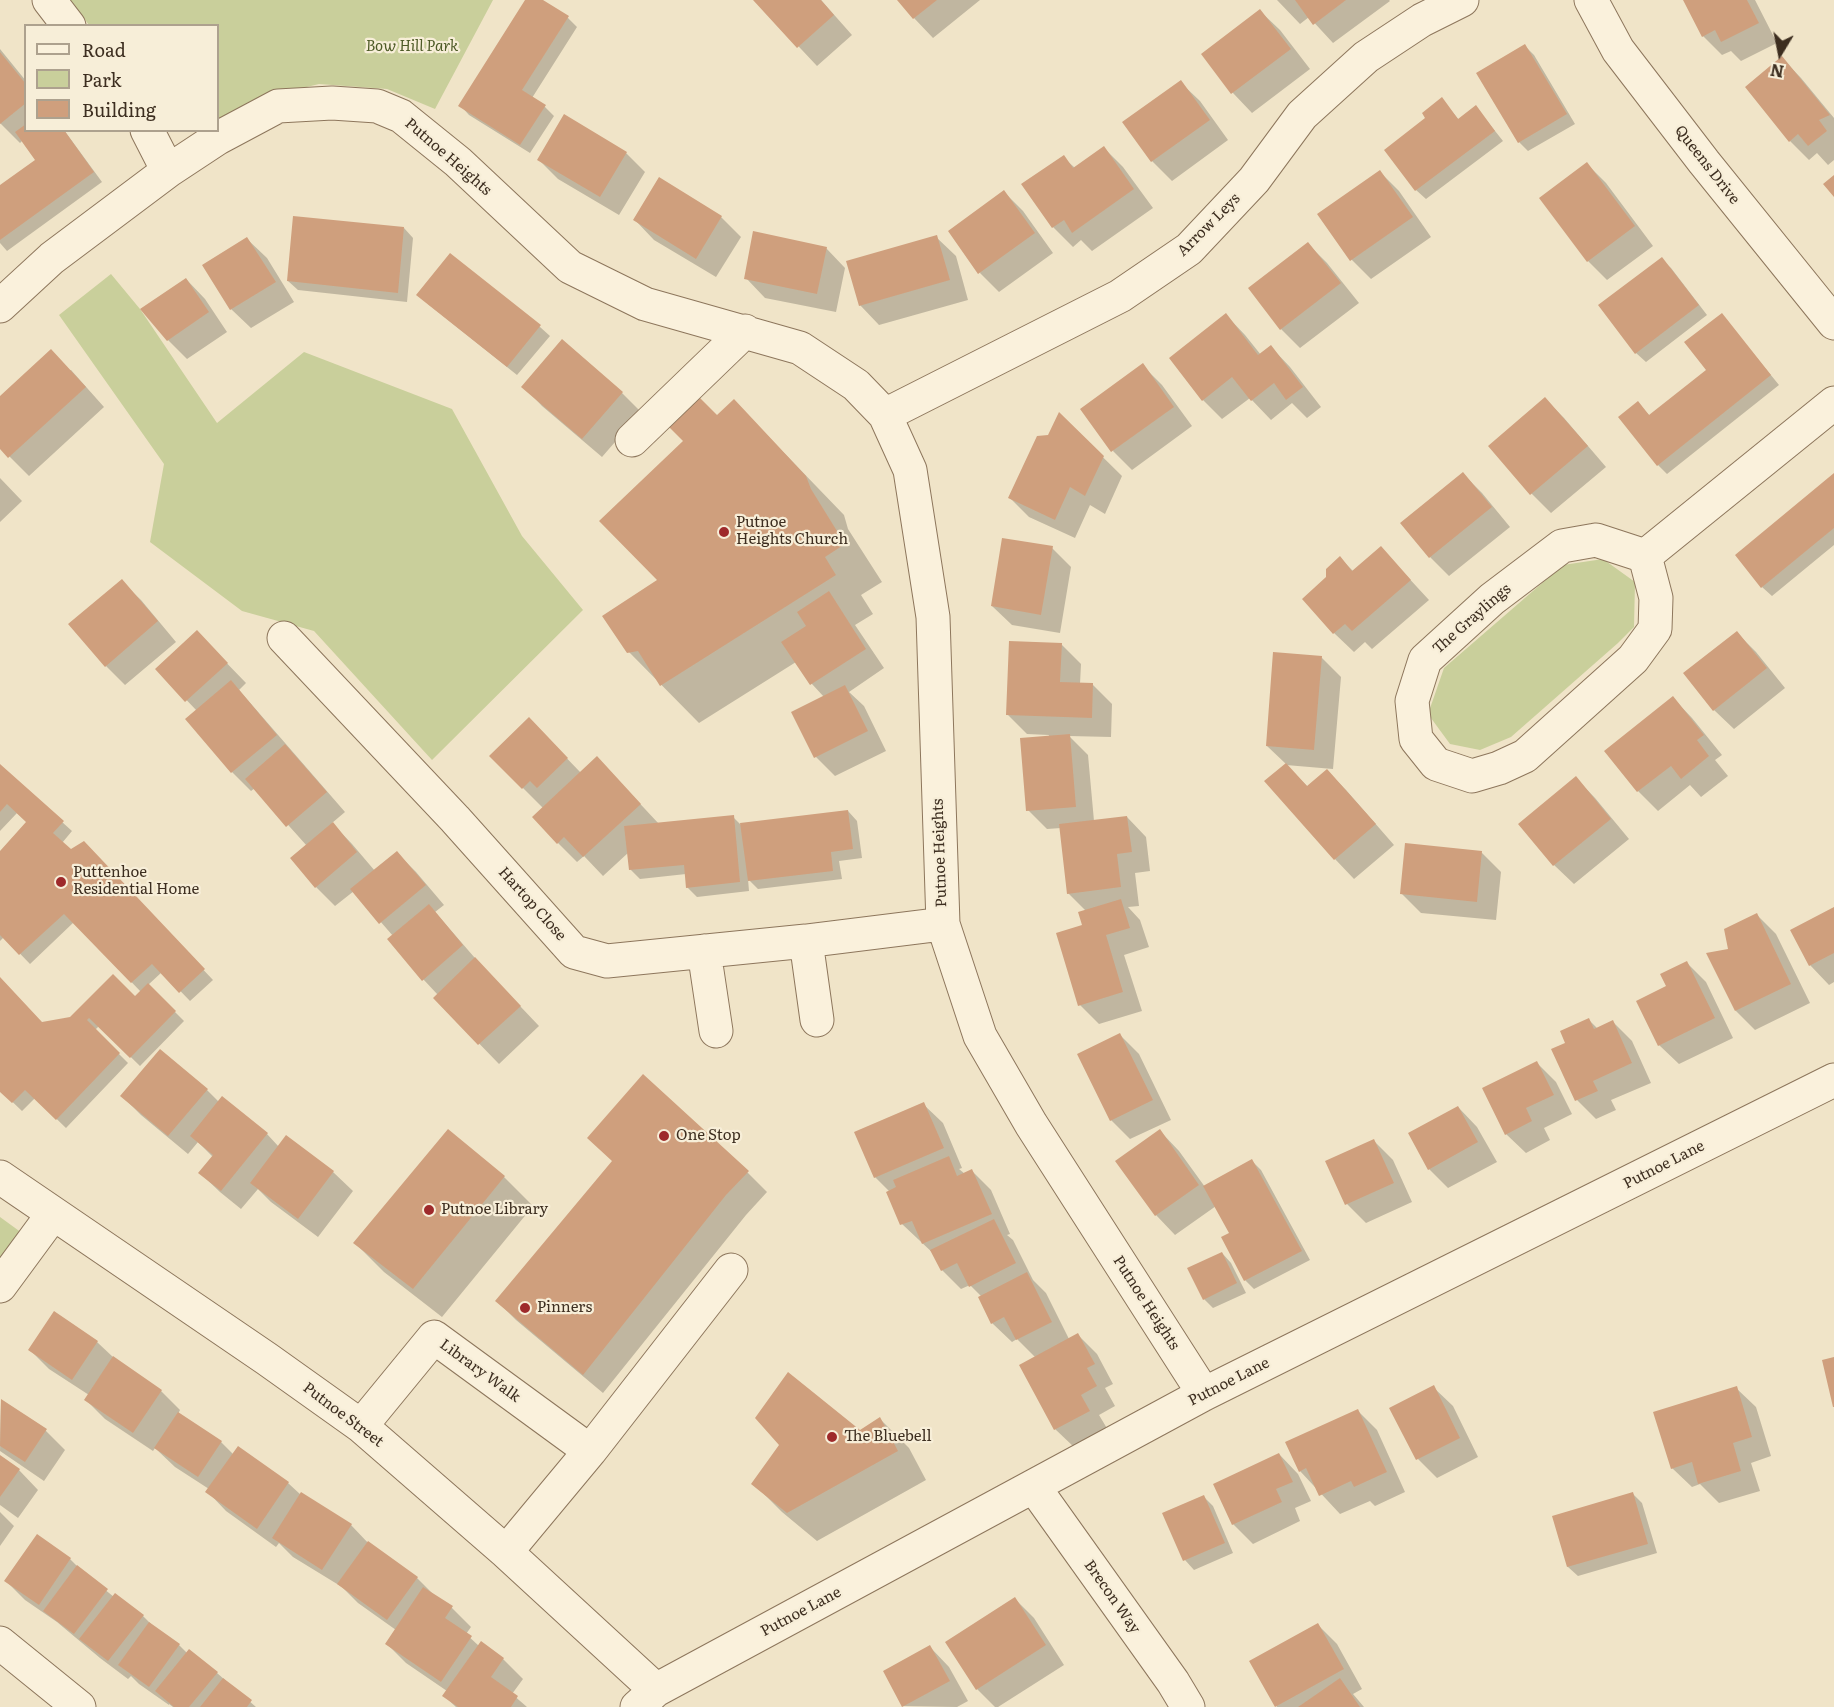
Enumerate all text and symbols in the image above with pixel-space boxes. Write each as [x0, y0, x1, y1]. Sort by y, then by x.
legend [24, 24, 219, 132]
north arrow [1750, 24, 1810, 84]
text: Road [82, 36, 126, 63]
park label: Bow Hill Park [366, 38, 458, 56]
text: N [1768, 59, 1786, 85]
text: Park [82, 66, 121, 93]
text: Building [82, 96, 156, 123]
street label: Putnoe Heights [401, 115, 495, 199]
street label: Queens Drive [1671, 122, 1743, 208]
street label: Arrow Leys [1174, 190, 1244, 260]
place label: Putnoe Heights Church [736, 514, 848, 549]
marker: Putnoe Heights Church [717, 525, 731, 539]
street label: The Graylings [1429, 580, 1515, 658]
street label: Putnoe Heights [929, 798, 951, 908]
street label: Hartop Close [494, 863, 570, 945]
place label: Puttenhoe Residential Home [73, 864, 199, 899]
marker: Puttenhoe Residential Home [54, 875, 68, 889]
place label: One Stop [676, 1127, 741, 1145]
marker: One Stop [657, 1129, 671, 1143]
street label: Putnoe Lane [1621, 1137, 1707, 1193]
place label: Putnoe Library [441, 1201, 548, 1219]
marker: Putnoe Library [422, 1203, 436, 1217]
street label: Putnoe Heights [1109, 1253, 1183, 1353]
place label: Pinners [537, 1299, 592, 1317]
marker: Pinners [518, 1301, 532, 1315]
street label: Library Walk [436, 1336, 524, 1406]
street label: Putnoe Lane [1186, 1354, 1272, 1410]
street label: Putnoe Street [299, 1379, 387, 1451]
place label: The Bluebell [844, 1428, 931, 1446]
marker: The Bluebell [825, 1430, 839, 1444]
street label: Brecon Way [1080, 1557, 1144, 1637]
street label: Putnoe Lane [758, 1583, 844, 1641]

